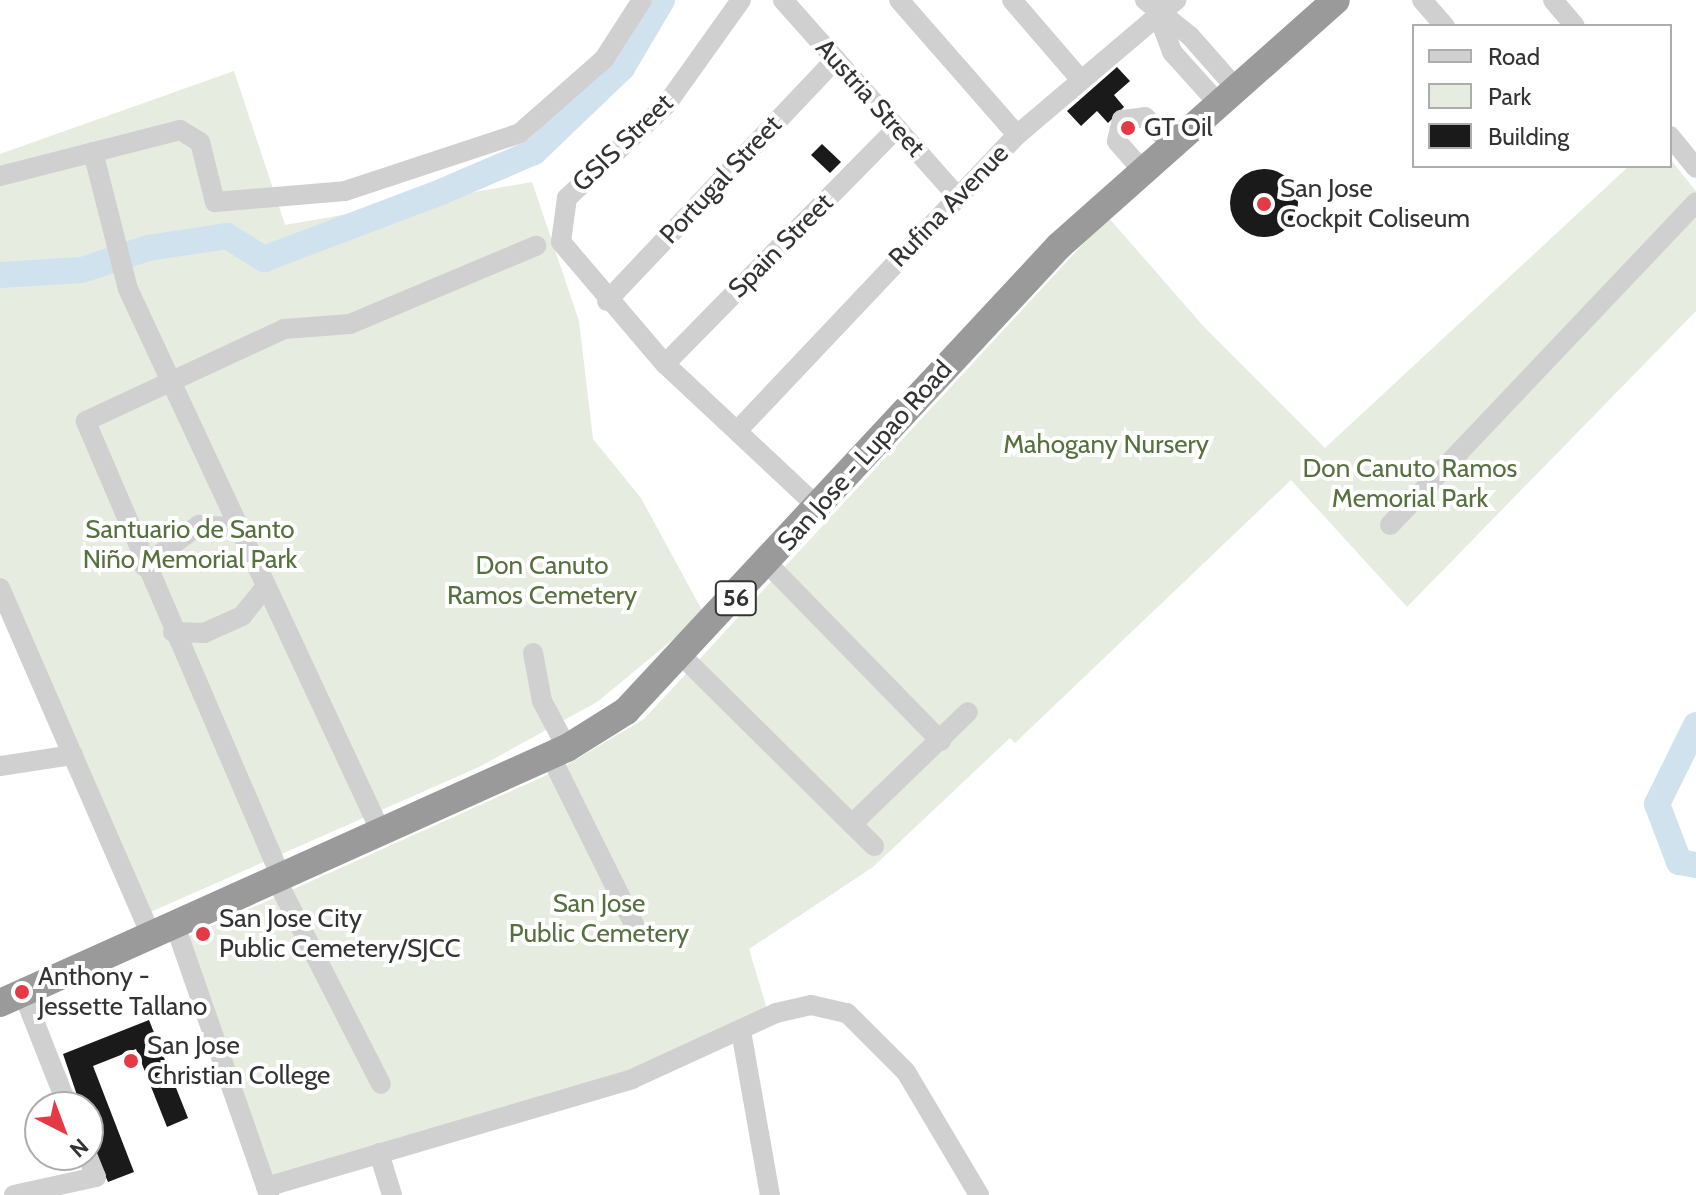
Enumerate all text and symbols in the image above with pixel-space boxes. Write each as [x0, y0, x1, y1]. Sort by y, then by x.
legend [1412, 24, 1672, 168]
street label: Austria Street [809, 33, 931, 163]
text: Road [1488, 42, 1540, 71]
text: Park [1488, 82, 1531, 111]
street label: GSIS Street [566, 88, 680, 198]
street label: Portugal Street [654, 110, 788, 250]
place label: GT Oil [1144, 112, 1213, 144]
marker: GT Oil [1119, 119, 1137, 137]
text: Building [1488, 122, 1569, 151]
street label: Rufina Avenue [883, 138, 1015, 274]
place label: San Jose Cockpit Coliseum [1280, 173, 1470, 234]
street label: Spain Street [722, 187, 840, 305]
marker: San Jose Cockpit Coliseum [1255, 195, 1273, 213]
street label: San Jose - Lupao Road [771, 354, 959, 558]
park label: Mahogany Nursery [1003, 429, 1209, 461]
park label: Don Canuto Ramos Memorial Park [1303, 453, 1517, 514]
park label: Santuario de Santo Niño Memorial Park [83, 514, 297, 576]
park label: Don Canuto Ramos Cemetery [447, 550, 637, 612]
road number: 56 [714, 578, 758, 618]
park label: San Jose Public Cemetery [509, 888, 689, 950]
place label: San Jose City Public Cemetery/SJCC [219, 903, 460, 964]
marker: San Jose City Public Cemetery/SJCC [194, 925, 212, 943]
place label: Anthony - Jessette Tallano [38, 961, 207, 1022]
marker: Anthony - Jessette Tallano [13, 983, 31, 1001]
place label: San Jose Christian College [147, 1030, 330, 1092]
marker: San Jose Christian College [122, 1052, 140, 1070]
north arrow [24, 1091, 104, 1171]
text: N [64, 1132, 94, 1163]

